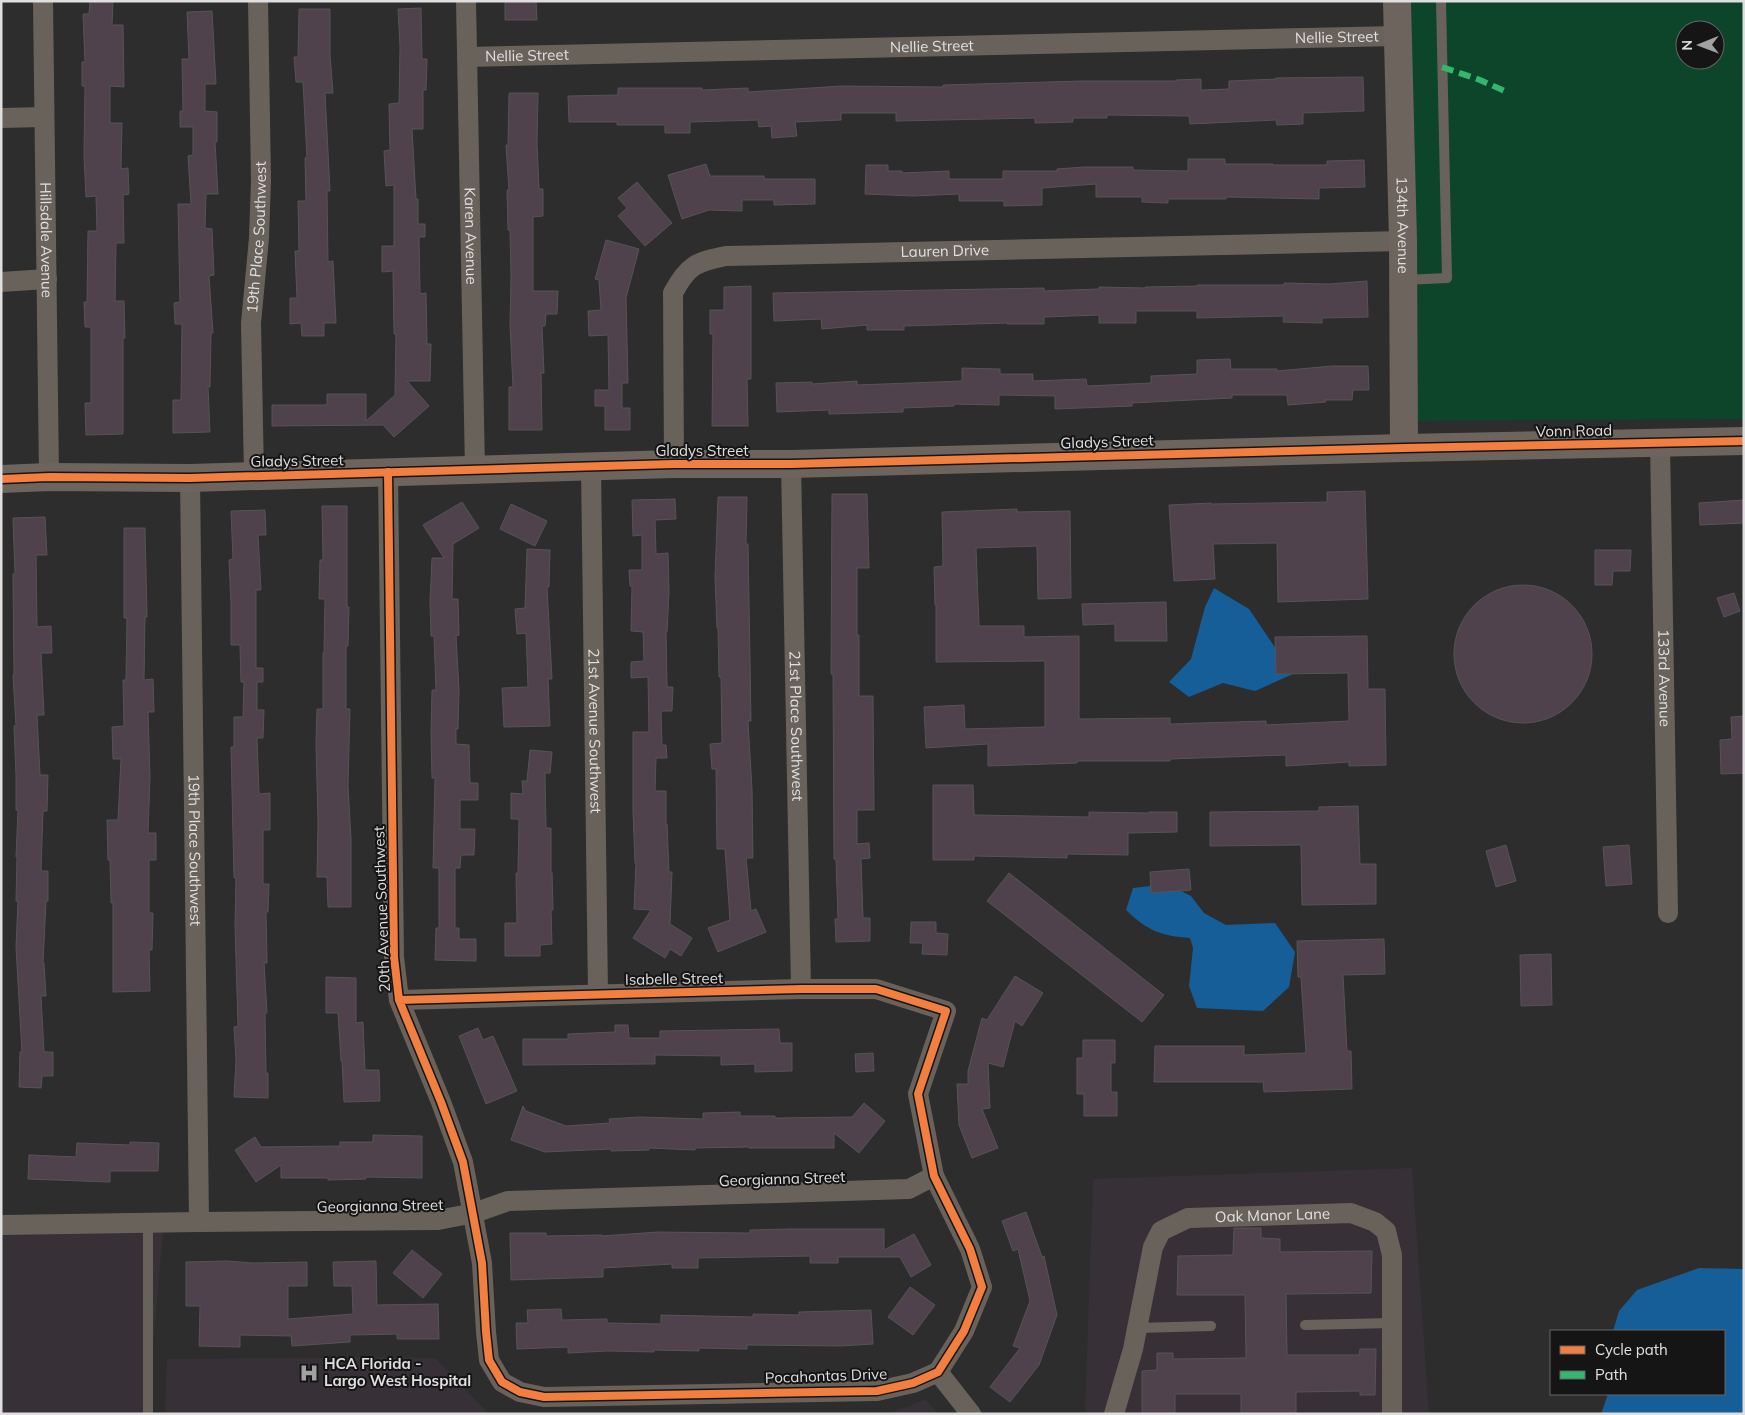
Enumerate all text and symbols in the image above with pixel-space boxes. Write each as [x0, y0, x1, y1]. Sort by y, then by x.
north arrow [1675, 20, 1725, 70]
street label: Nellie Street [1295, 26, 1379, 47]
street label: Nellie Street [890, 36, 974, 56]
text: N [1678, 40, 1696, 51]
street label: Nellie Street [485, 45, 569, 66]
street label: 19th Place Southwest [242, 161, 270, 314]
street label: 134th Avenue [1392, 176, 1413, 274]
street label: Hillsdale Avenue [36, 182, 57, 298]
street label: Karen Avenue [461, 187, 481, 285]
street label: Lauren Drive [900, 240, 989, 261]
street label: Vonn Road [1536, 420, 1612, 441]
street label: Gladys Street [1060, 430, 1154, 453]
street label: Gladys Street [655, 441, 749, 460]
street label: Gladys Street [250, 450, 344, 471]
street label: 133rd Avenue [1654, 629, 1675, 727]
street label: 21st Avenue Southwest [584, 648, 606, 814]
street label: 21st Place Southwest [786, 650, 807, 801]
street label: 19th Place Southwest [185, 774, 205, 926]
street label: 20th Avenue Southwest [369, 826, 394, 992]
street label: Isabelle Street [625, 968, 723, 989]
street label: Georgianna Street [718, 1167, 846, 1190]
street label: Georgianna Street [317, 1195, 443, 1216]
street label: Oak Manor Lane [1215, 1204, 1330, 1226]
legend [1550, 1330, 1725, 1395]
text: Cycle path [1595, 1340, 1668, 1359]
place label: HCA Florida - Largo West Hospital [324, 1354, 471, 1390]
hospital icon: HCA Florida - Largo West Hospital [298, 1362, 320, 1384]
street label: Pocahontas Drive [765, 1364, 887, 1387]
text: Path [1595, 1365, 1627, 1384]

